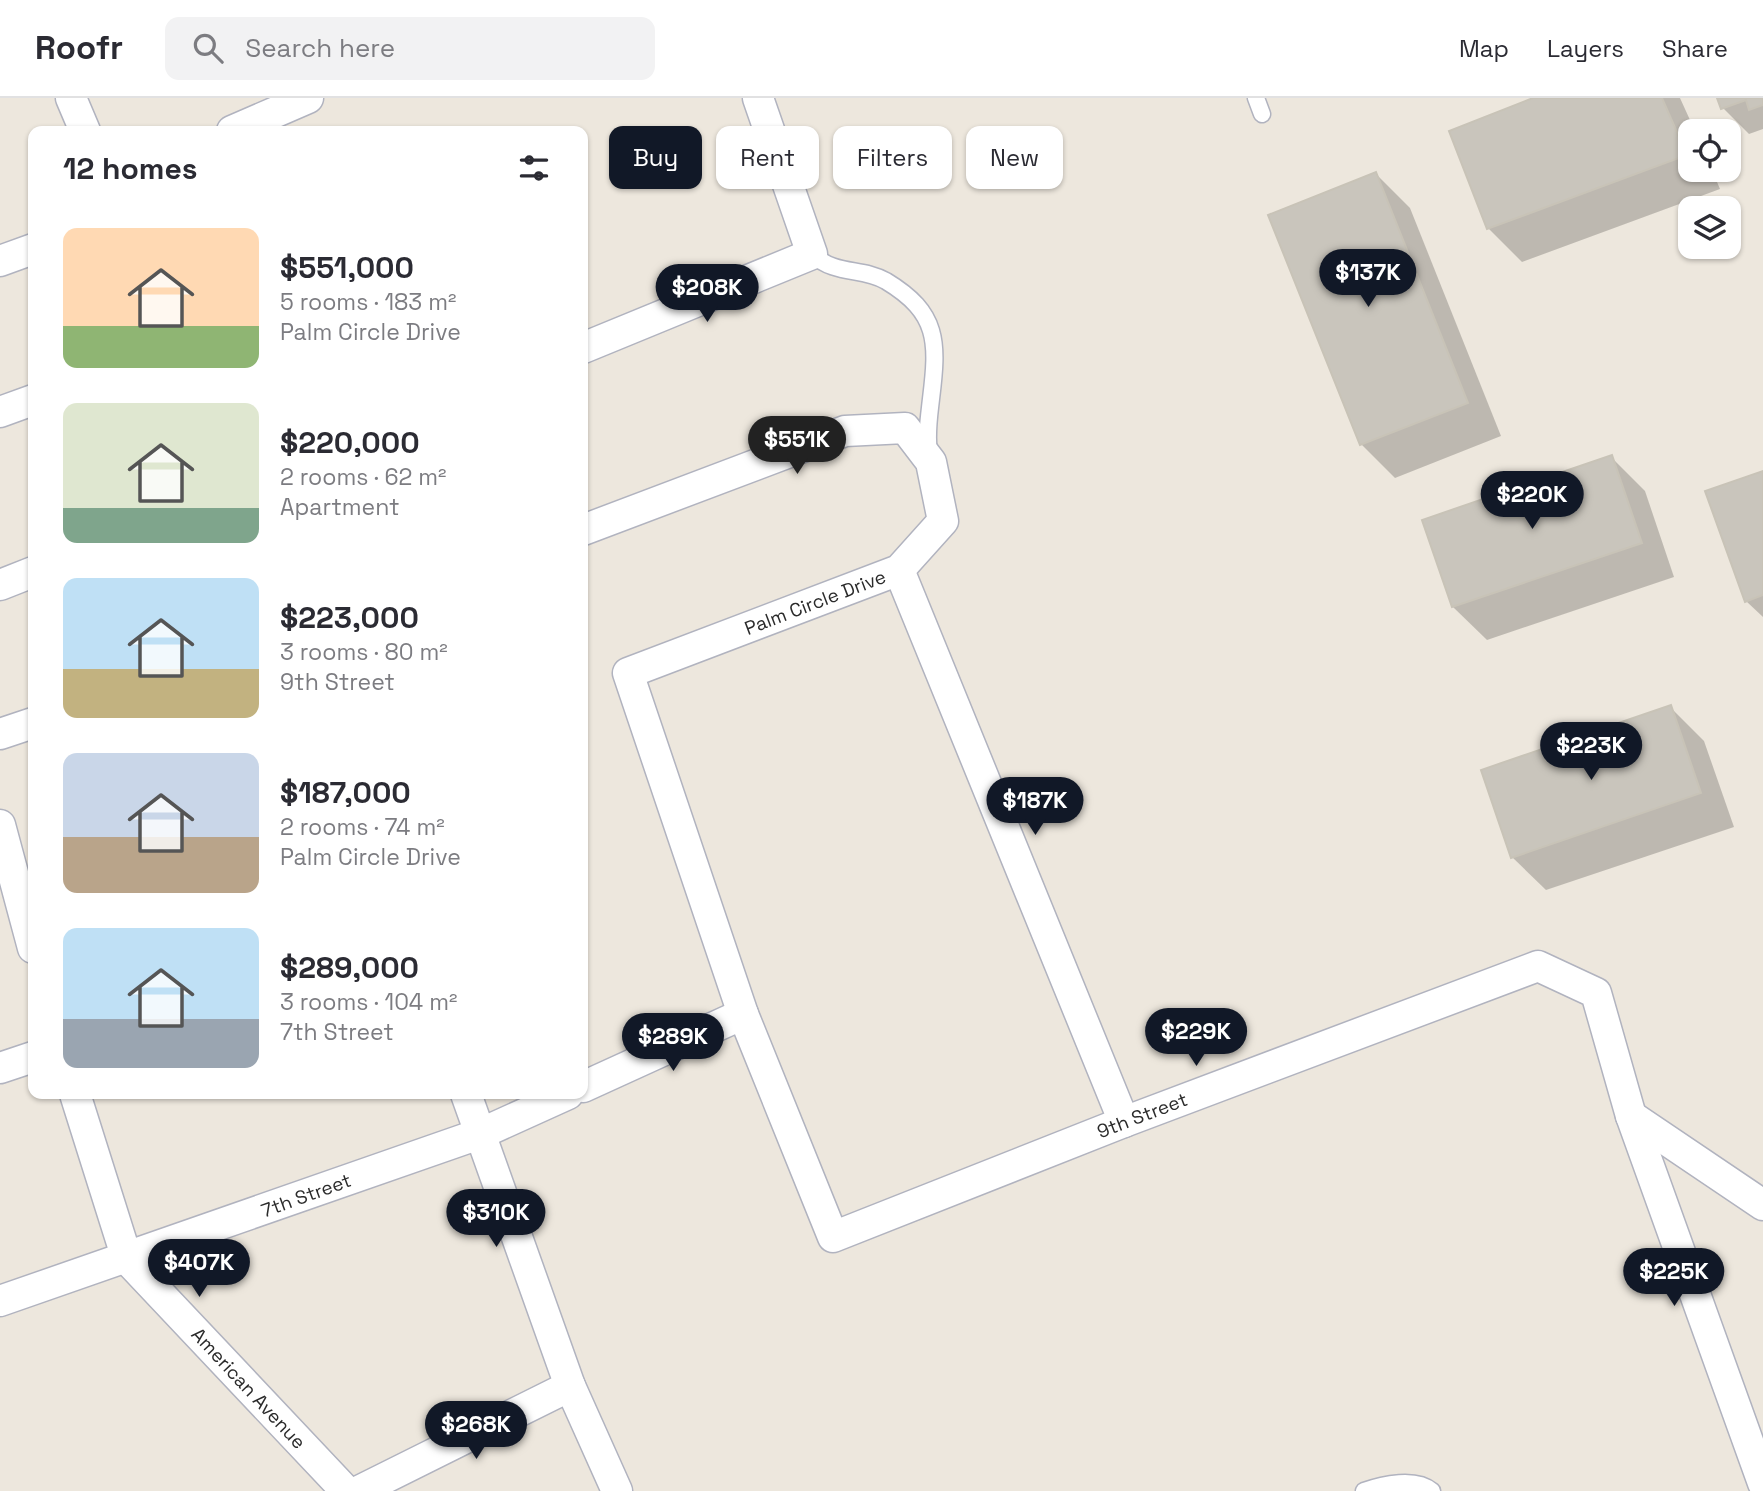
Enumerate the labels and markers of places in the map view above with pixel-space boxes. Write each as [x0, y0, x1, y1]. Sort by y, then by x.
pin: $137K [1319, 250, 1417, 309]
pin: $208K [658, 264, 756, 324]
pin: $551K [748, 416, 846, 476]
pin: $220K [1483, 472, 1581, 531]
pin: $223K [1542, 722, 1640, 782]
pin: $187K [986, 778, 1084, 837]
pin: $229K [1147, 1009, 1245, 1068]
pin: $289K [624, 1014, 722, 1073]
pin: $310K [447, 1190, 545, 1249]
pin: $407K [150, 1240, 248, 1299]
pin: $225K [1625, 1248, 1723, 1308]
pin: $268K [427, 1402, 525, 1461]

